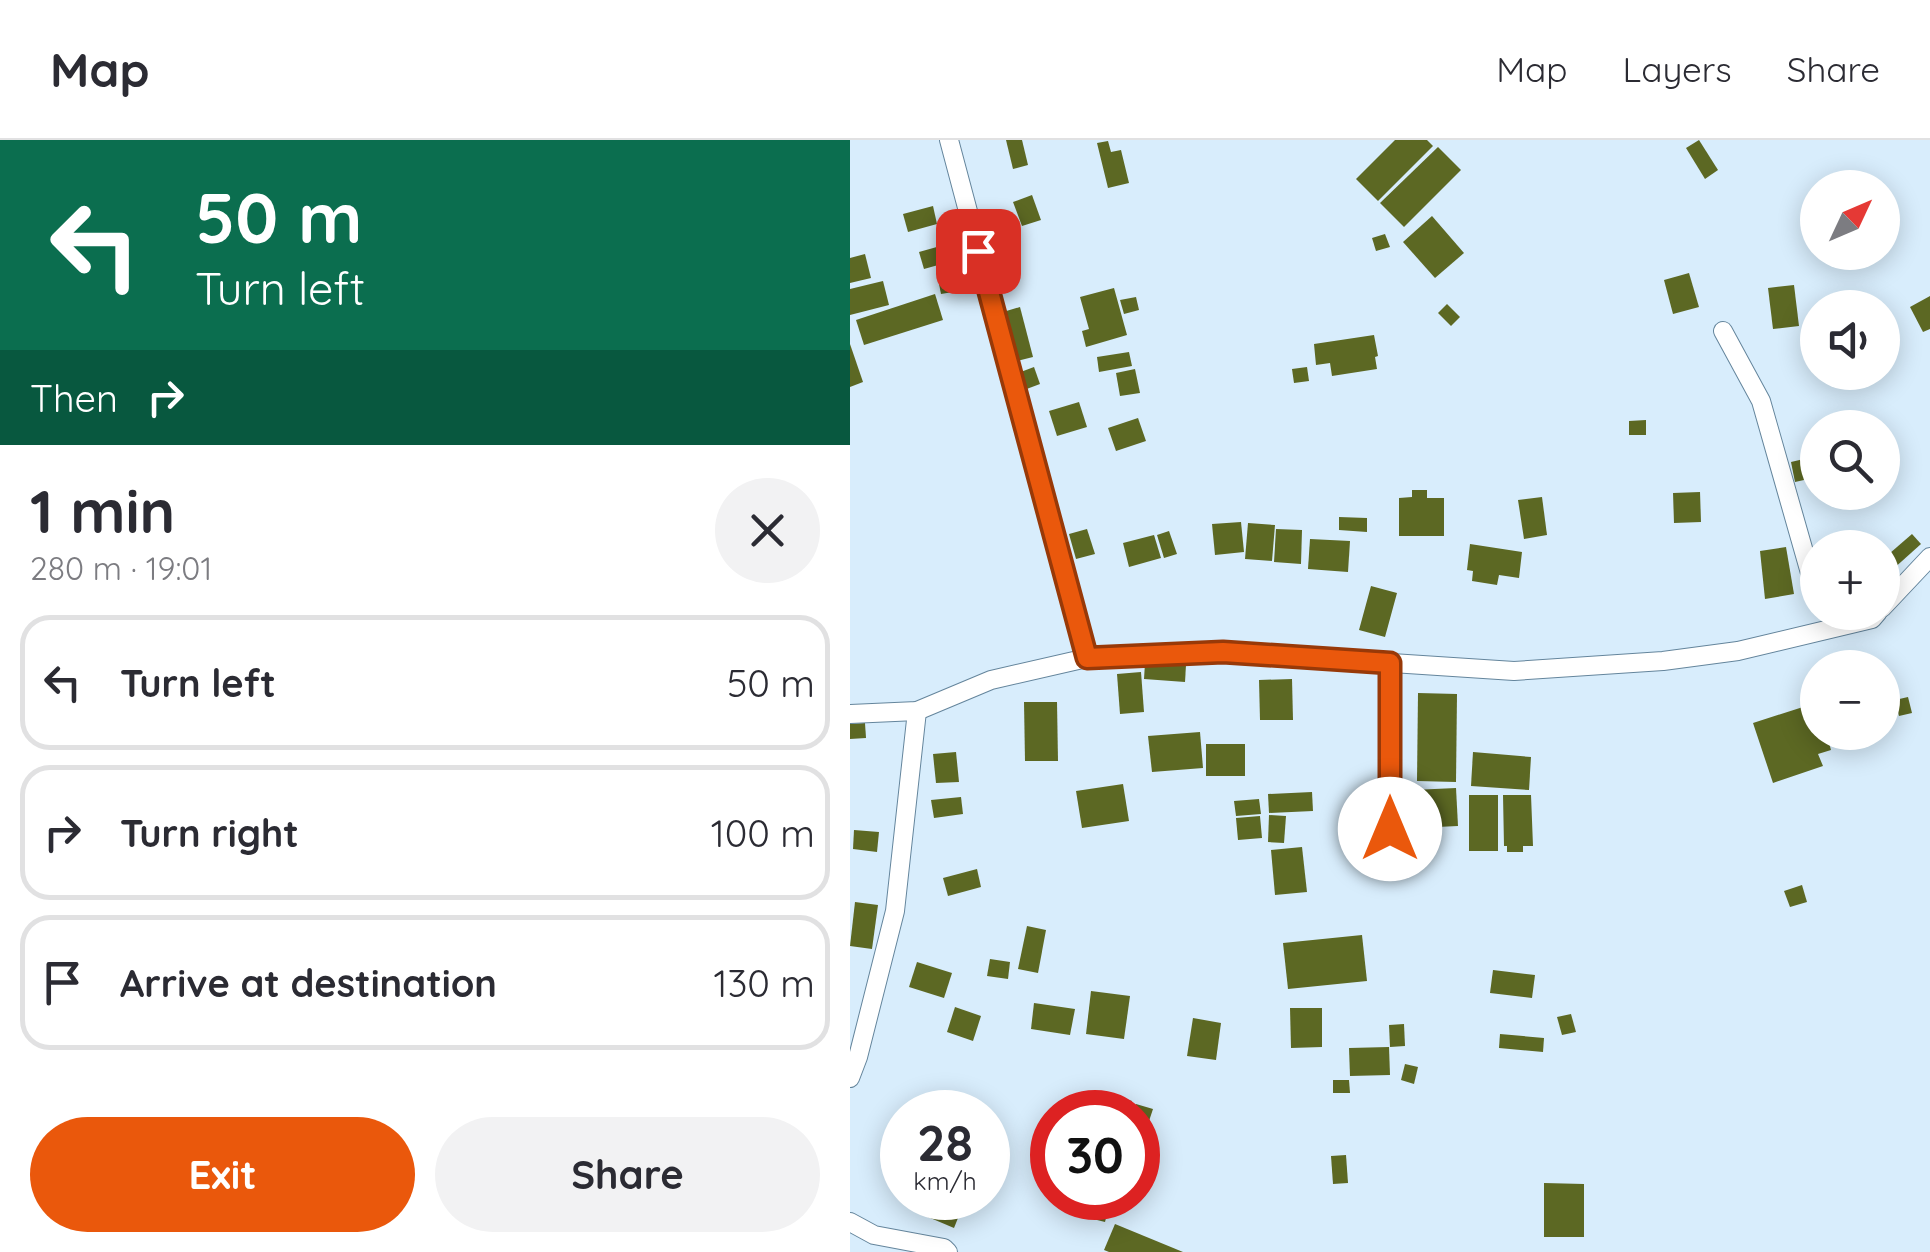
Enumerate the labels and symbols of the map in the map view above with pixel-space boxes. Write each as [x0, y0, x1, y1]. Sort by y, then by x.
north arrow [1800, 170, 1900, 270]
pin [936, 209, 1021, 294]
position arrow [1338, 777, 1442, 881]
speed limit sign: 30 [1030, 1090, 1160, 1220]

